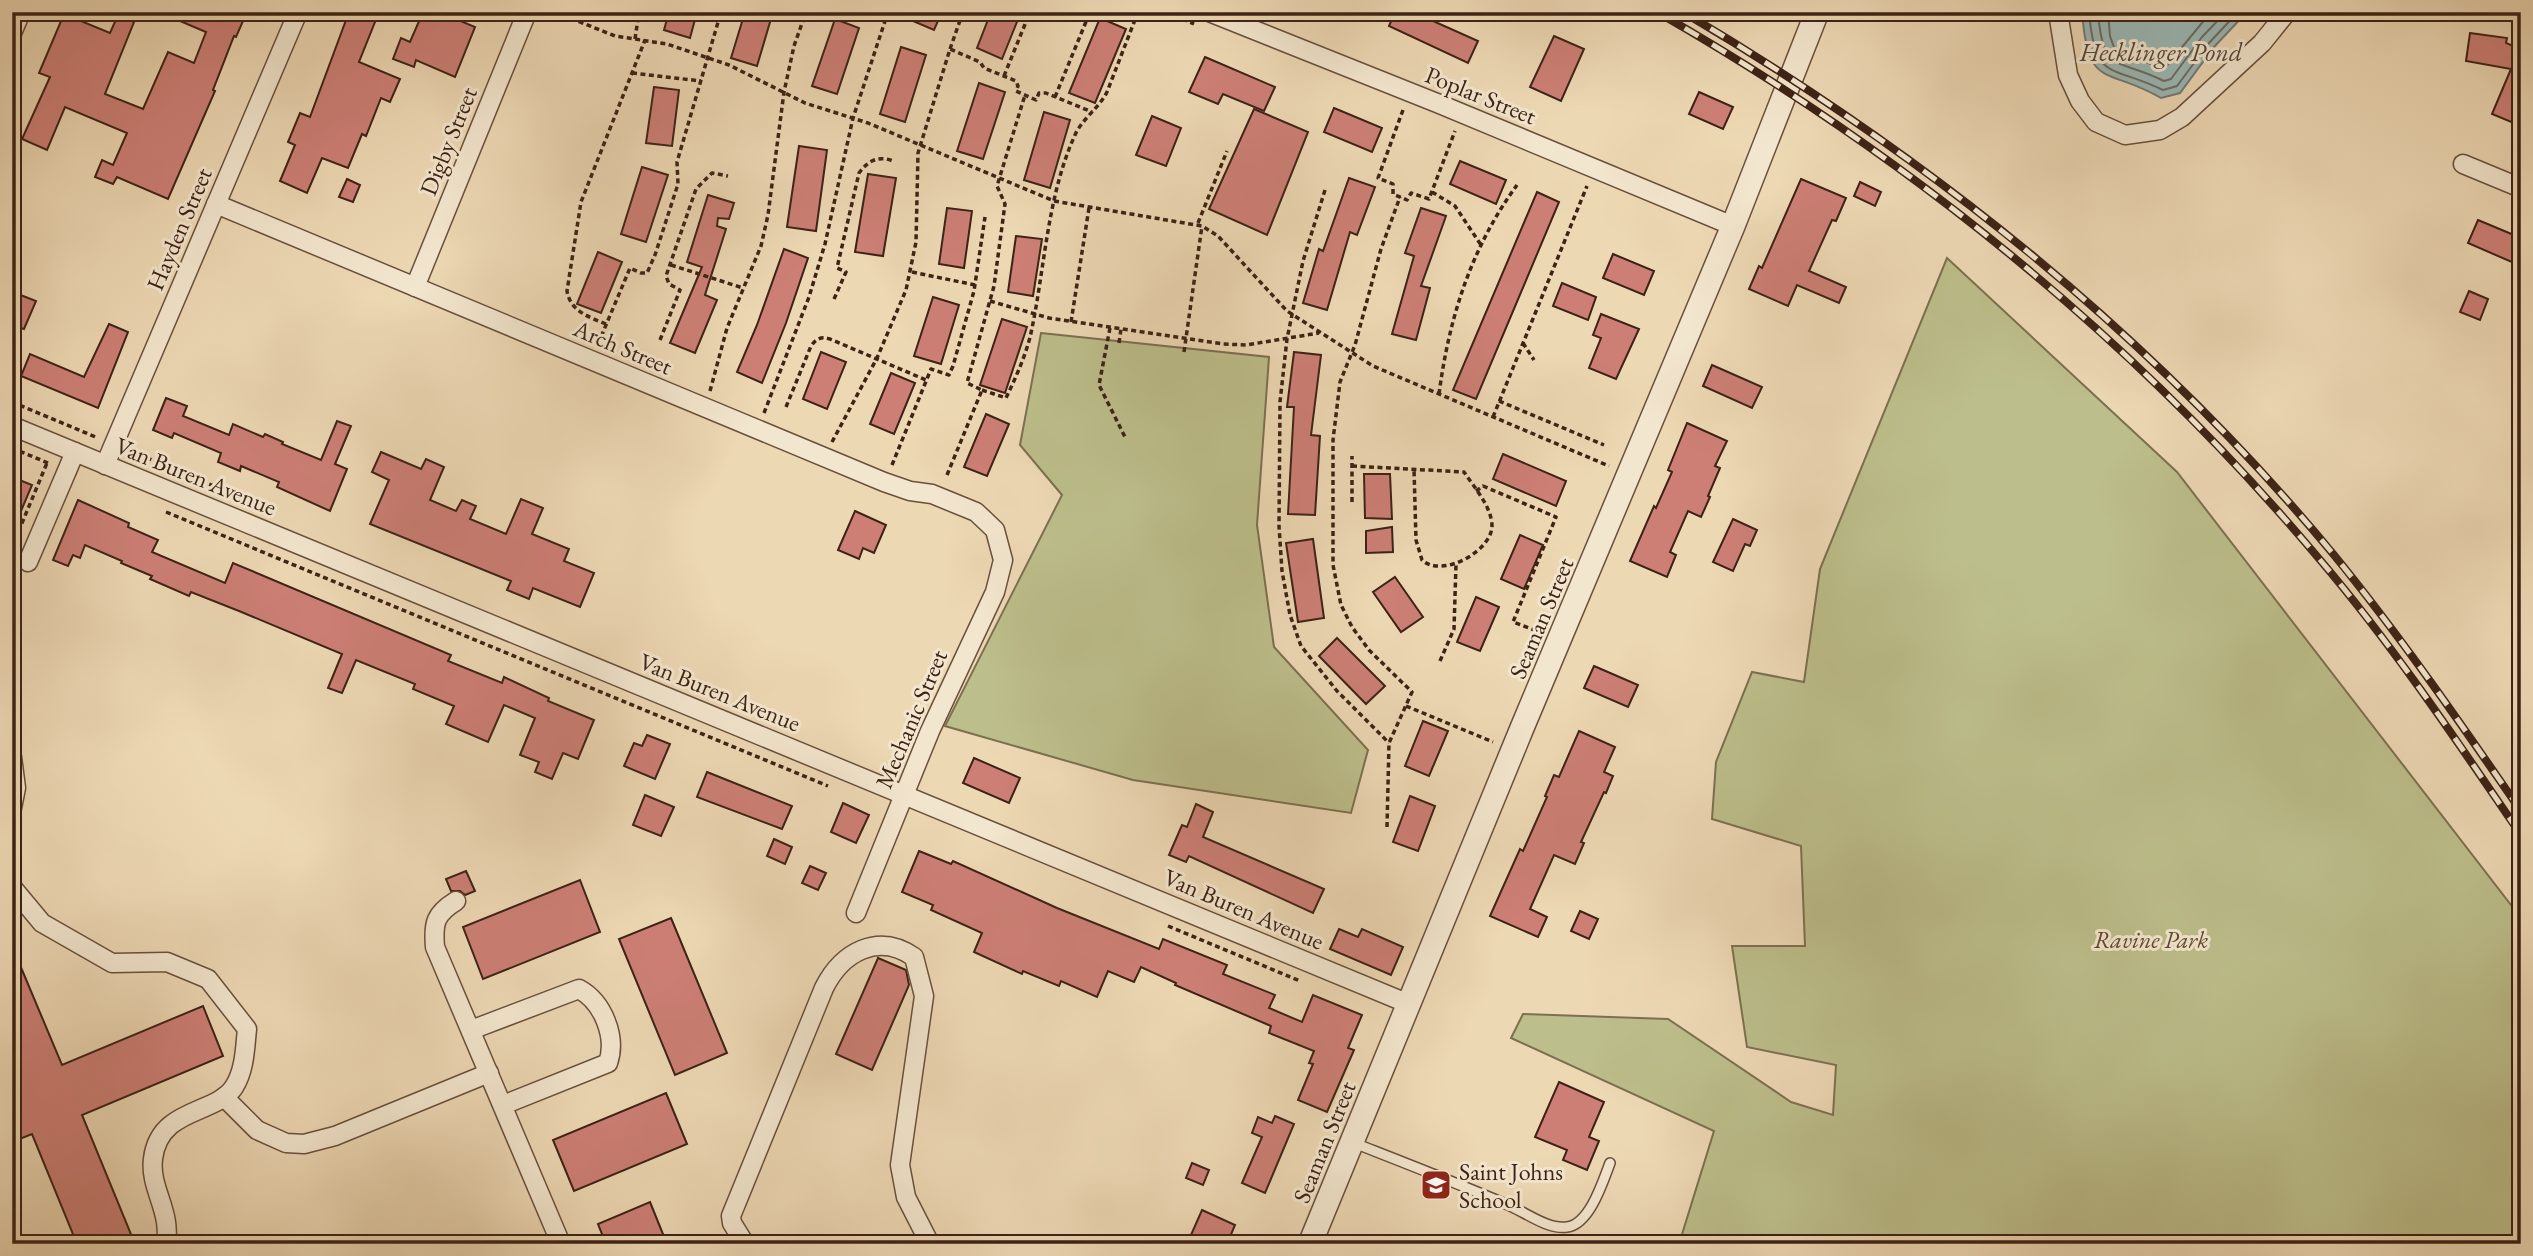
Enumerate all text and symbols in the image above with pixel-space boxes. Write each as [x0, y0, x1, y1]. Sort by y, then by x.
water label: Hecklinger Pond [2079, 35, 2243, 69]
street label: Poplar Street [1421, 59, 1541, 131]
street label: Digby Street [412, 82, 484, 200]
street label: Hayden Street [139, 163, 219, 295]
street label: Arch Street [568, 312, 677, 382]
street label: Van Buren Avenue [111, 430, 281, 522]
street label: Seaman Street [1502, 552, 1581, 683]
street label: Mechanic Street [868, 644, 954, 793]
street label: Van Buren Avenue [635, 646, 805, 738]
street label: Van Buren Avenue [1159, 861, 1329, 957]
park label: Ravine Park [2094, 924, 2208, 955]
street label: Seaman Street [1286, 1076, 1363, 1207]
place label: Saint Johns School [1459, 1156, 1563, 1215]
school or university icon: Saint Johns School [1419, 1168, 1453, 1202]

